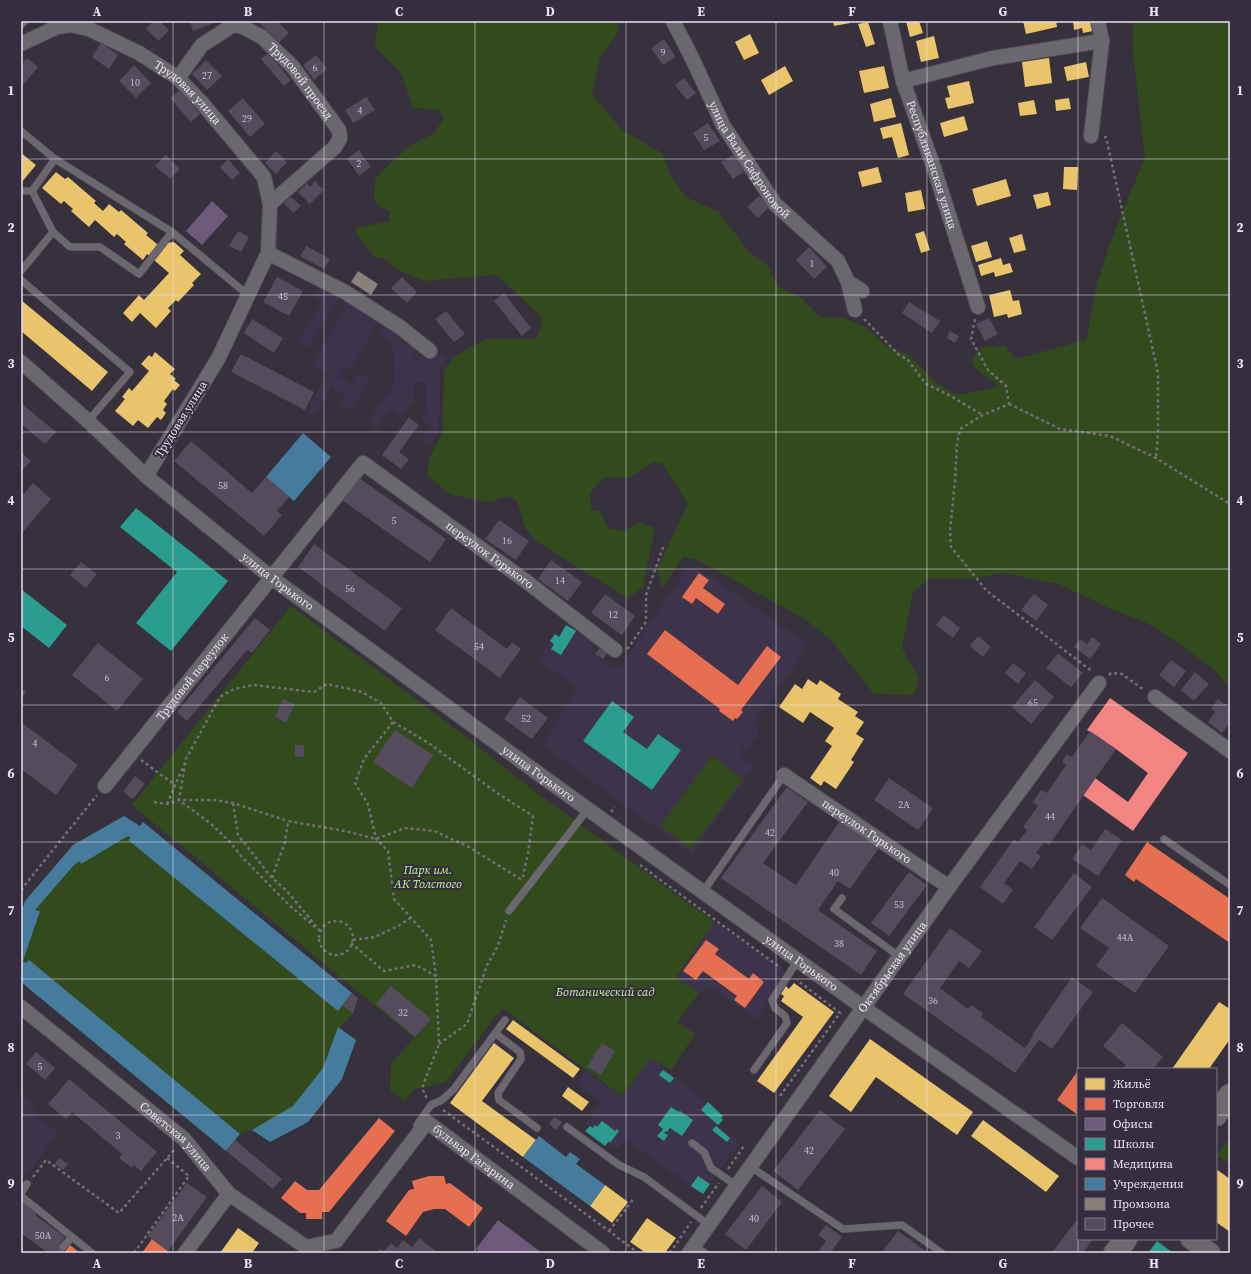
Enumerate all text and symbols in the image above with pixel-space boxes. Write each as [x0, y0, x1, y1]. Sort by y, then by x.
text: A [93, 3, 102, 20]
text: B [244, 3, 253, 20]
text: C [395, 3, 403, 20]
text: D [545, 3, 555, 20]
text: E [697, 3, 705, 20]
text: F [848, 3, 856, 20]
text: G [999, 3, 1008, 20]
text: H [1149, 3, 1159, 20]
street label: Трудовой проезд [265, 39, 337, 123]
house number: 9 [661, 46, 666, 59]
street label: Трудовая улица [151, 57, 225, 129]
house number: 6 [313, 61, 318, 74]
house number: 27 [202, 69, 212, 82]
house number: 10 [130, 76, 140, 89]
text: 1 [7, 82, 15, 99]
text: 1 [1236, 82, 1244, 99]
street label: улица Вали Сафроновой [705, 98, 794, 222]
street label: Республиканская улица [903, 98, 961, 232]
house number: 4 [358, 104, 363, 117]
house number: 29 [242, 112, 252, 125]
house number: 5 [704, 131, 709, 144]
house number: 2 [357, 157, 362, 170]
text: 2 [7, 219, 15, 236]
text: 2 [1236, 219, 1244, 236]
house number: 1 [810, 257, 815, 270]
house number: 45 [278, 290, 288, 303]
text: 3 [7, 355, 15, 372]
text: 3 [1236, 355, 1244, 372]
street label: Трудовая улица [151, 377, 211, 460]
house number: 58 [218, 479, 228, 492]
text: 4 [7, 492, 15, 509]
text: 4 [1236, 492, 1244, 509]
house number: 5 [392, 514, 397, 527]
street label: переулок Горького [442, 518, 537, 593]
house number: 16 [502, 534, 512, 547]
street label: улица Горького [238, 549, 318, 614]
house number: 14 [555, 574, 565, 587]
house number: 56 [345, 582, 355, 595]
house number: 12 [608, 608, 618, 621]
text: 5 [7, 629, 15, 646]
street label: Трудовой переулок [153, 629, 232, 724]
text: 5 [1236, 629, 1244, 646]
house number: 54 [474, 640, 484, 653]
house number: 6 [105, 671, 110, 684]
house number: 65 [1028, 696, 1038, 709]
house number: 52 [521, 712, 531, 725]
house number: 4 [33, 737, 38, 750]
street label: улица Горького [499, 742, 579, 806]
text: 6 [7, 765, 15, 782]
text: 6 [1236, 765, 1244, 782]
street label: переулок Горького [819, 795, 915, 868]
house number: 2А [898, 798, 910, 811]
house number: 44 [1045, 810, 1055, 823]
house number: 42 [765, 826, 775, 839]
park label: Парк им. АК Толстого [393, 862, 462, 892]
house number: 40 [829, 866, 839, 879]
house number: 53 [894, 898, 904, 911]
text: 7 [7, 902, 15, 919]
text: 7 [1236, 902, 1244, 919]
street label: Октябрьская улица [854, 917, 931, 1016]
street label: улица Горького [762, 931, 842, 995]
house number: 44А [1117, 931, 1134, 944]
house number: 38 [834, 937, 844, 950]
park label: Ботанический сад [555, 984, 654, 1000]
house number: 36 [928, 994, 938, 1007]
house number: 32 [398, 1006, 408, 1019]
text: 8 [7, 1039, 15, 1056]
text: 8 [1236, 1039, 1244, 1056]
house number: 5 [38, 1060, 43, 1073]
legend [1077, 1068, 1217, 1240]
text: Жильё [1113, 1076, 1151, 1092]
text: Торговля [1113, 1096, 1164, 1112]
street label: Советская улица [136, 1098, 216, 1175]
text: Офисы [1113, 1116, 1153, 1132]
street label: бульвар Гагарина [429, 1121, 519, 1193]
house number: 3 [116, 1129, 121, 1142]
text: Школы [1113, 1136, 1154, 1152]
house number: 42 [804, 1144, 814, 1157]
text: Медицина [1113, 1156, 1174, 1172]
text: 9 [7, 1175, 15, 1192]
text: 9 [1236, 1175, 1244, 1192]
text: Учреждения [1113, 1176, 1184, 1192]
text: Промзона [1113, 1196, 1171, 1212]
house number: 2А [172, 1211, 184, 1224]
house number: 40 [749, 1212, 759, 1225]
text: Прочее [1113, 1216, 1154, 1232]
house number: 50А [35, 1229, 52, 1242]
text: A [93, 1255, 102, 1272]
text: B [244, 1255, 253, 1272]
text: C [395, 1255, 403, 1272]
text: D [545, 1255, 555, 1272]
text: E [697, 1255, 705, 1272]
text: F [848, 1255, 856, 1272]
text: G [999, 1255, 1008, 1272]
text: H [1149, 1255, 1159, 1272]

